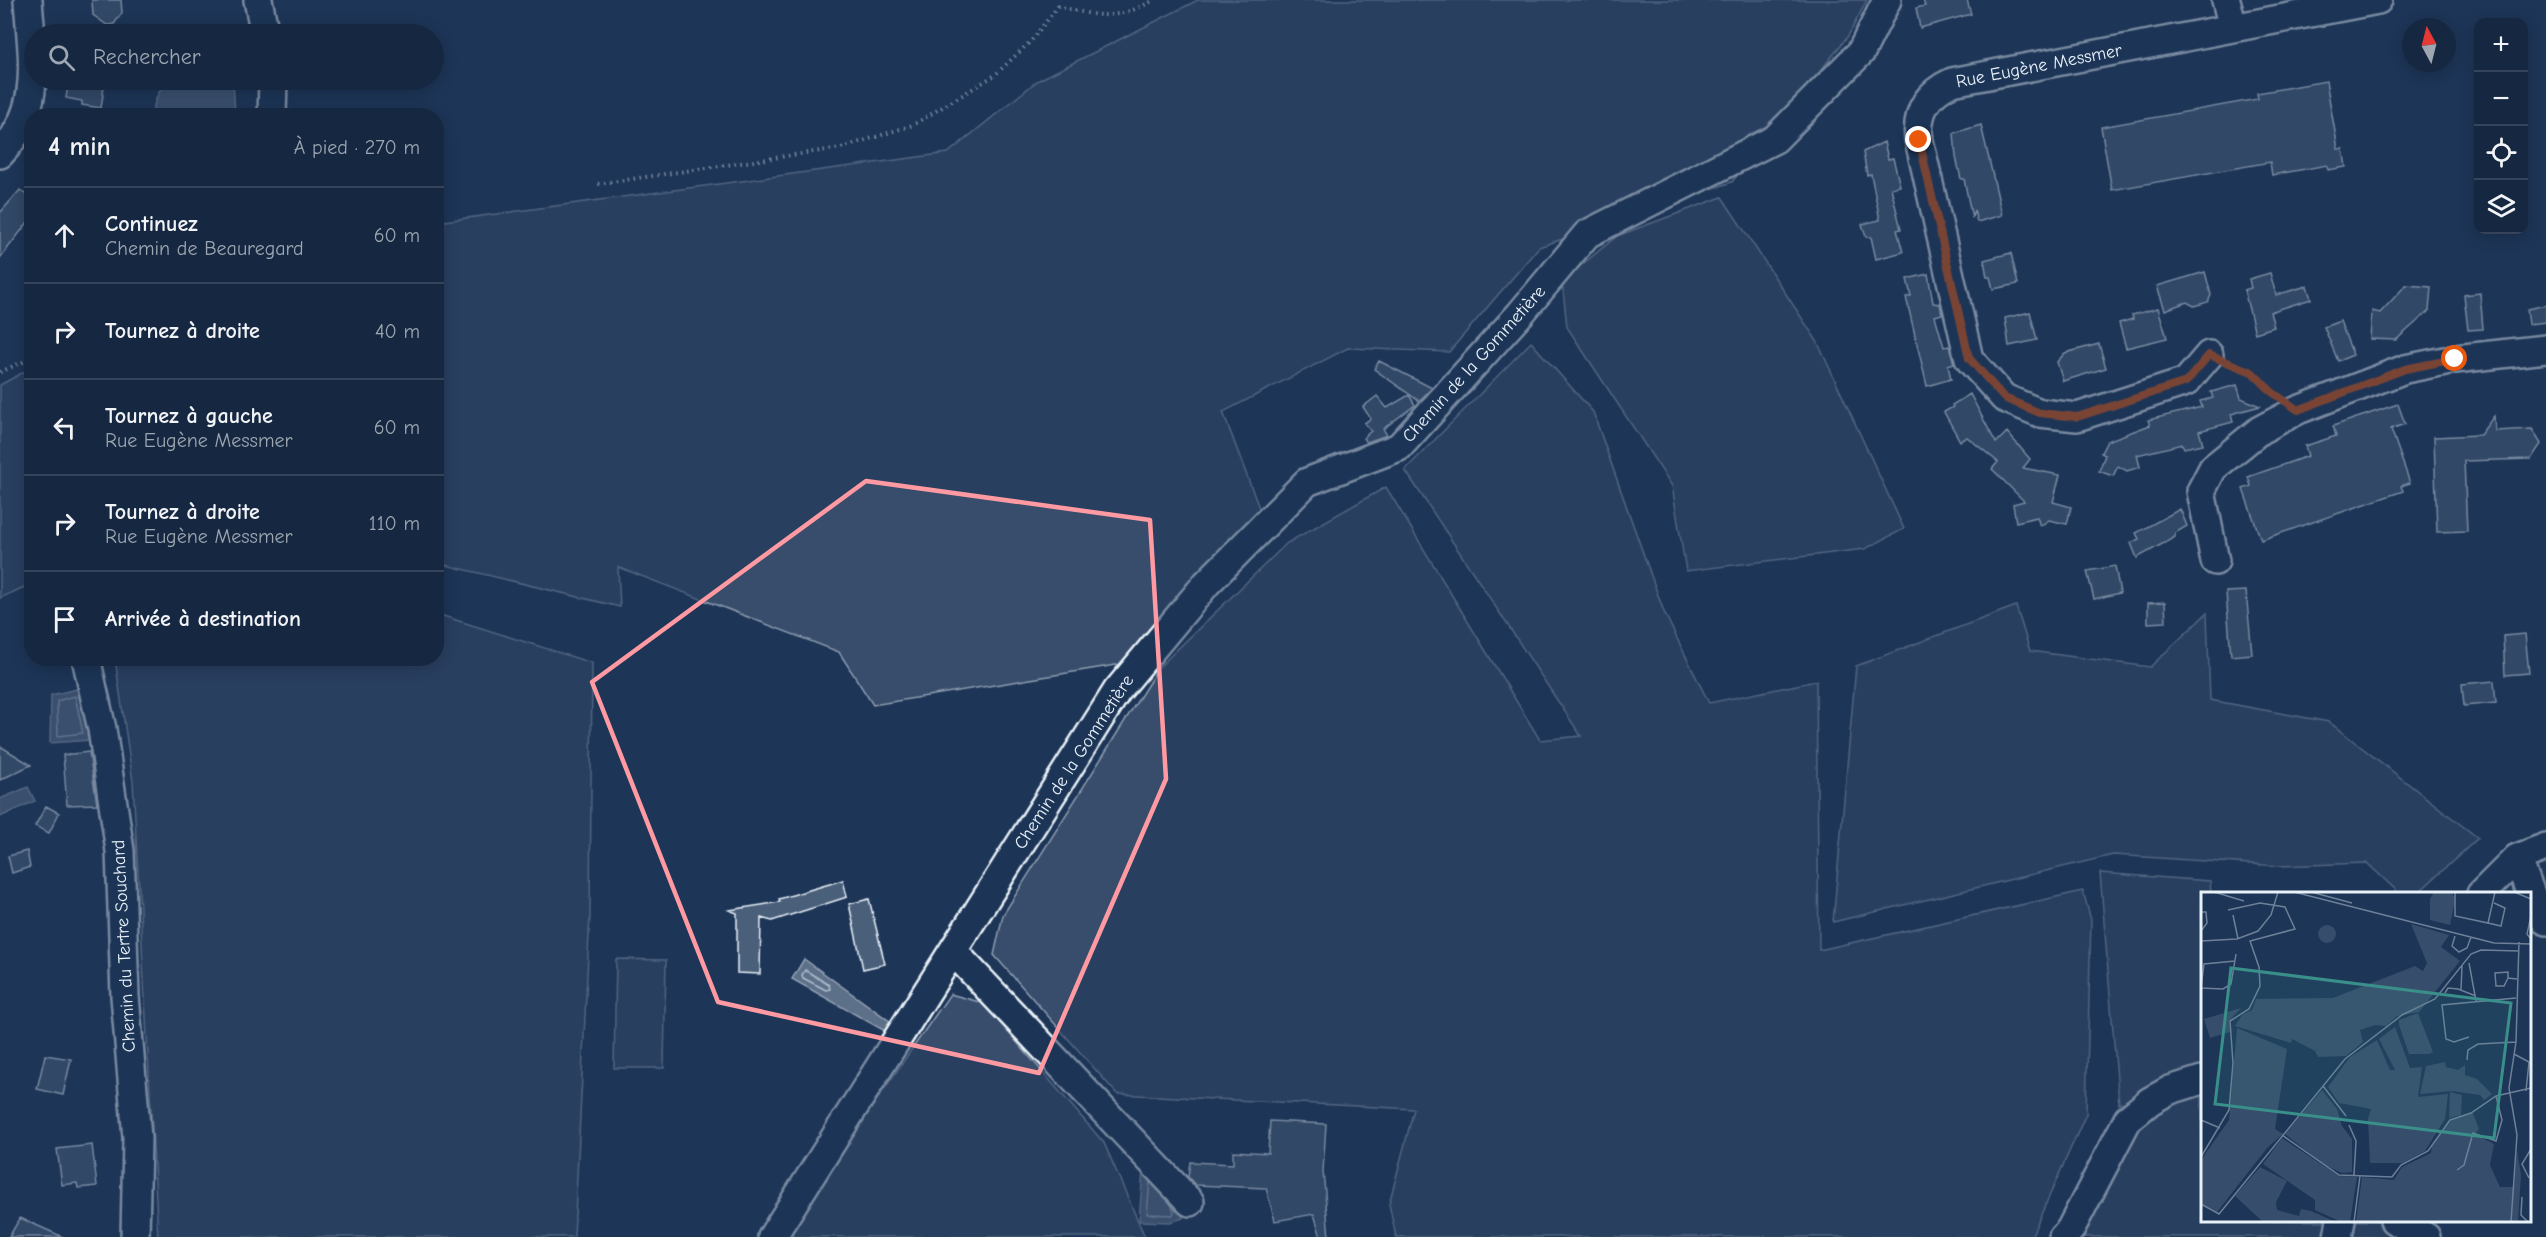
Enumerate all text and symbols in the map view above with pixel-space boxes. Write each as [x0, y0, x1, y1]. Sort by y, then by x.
north arrow [2402, 18, 2456, 72]
map controls [2474, 18, 2528, 234]
button: + [2474, 18, 2528, 72]
search box [24, 24, 444, 90]
street label: Rue Eugène Messmer [1954, 39, 2125, 92]
icon: search [45, 41, 78, 74]
text: Rechercher [93, 44, 201, 70]
button: − [2474, 72, 2528, 126]
route end [1905, 126, 1931, 152]
button: locate [2474, 126, 2528, 180]
text: 4 min [48, 132, 111, 162]
text: À pied · 270 m [294, 136, 420, 159]
button: layers [2474, 180, 2528, 234]
text: Continuez [105, 211, 198, 237]
icon: ahead [48, 219, 81, 252]
text: 60 m [374, 224, 420, 247]
text: Chemin de Beauregard [105, 237, 304, 260]
street label: Chemin de la Gommetière [1398, 281, 1550, 447]
icon: right [48, 315, 81, 348]
text: Tournez à droite [105, 318, 260, 344]
text: 40 m [375, 320, 420, 343]
route start [2441, 345, 2467, 371]
text: Tournez à gauche [105, 403, 273, 429]
icon: left [48, 411, 81, 444]
text: 60 m [374, 416, 420, 439]
text: Rue Eugène Messmer [105, 429, 292, 452]
text: Tournez à droite [105, 499, 260, 525]
icon: right [48, 507, 81, 540]
text: 110 m [369, 512, 420, 535]
text: Rue Eugène Messmer [105, 525, 292, 548]
icon: arrive [48, 603, 81, 636]
text: Arrivée à destination [105, 606, 301, 632]
street label: Chemin de la Gommetière [1010, 671, 1138, 853]
street label: Chemin du Tertre Souchard [108, 839, 140, 1053]
inset map [2201, 892, 2531, 1222]

